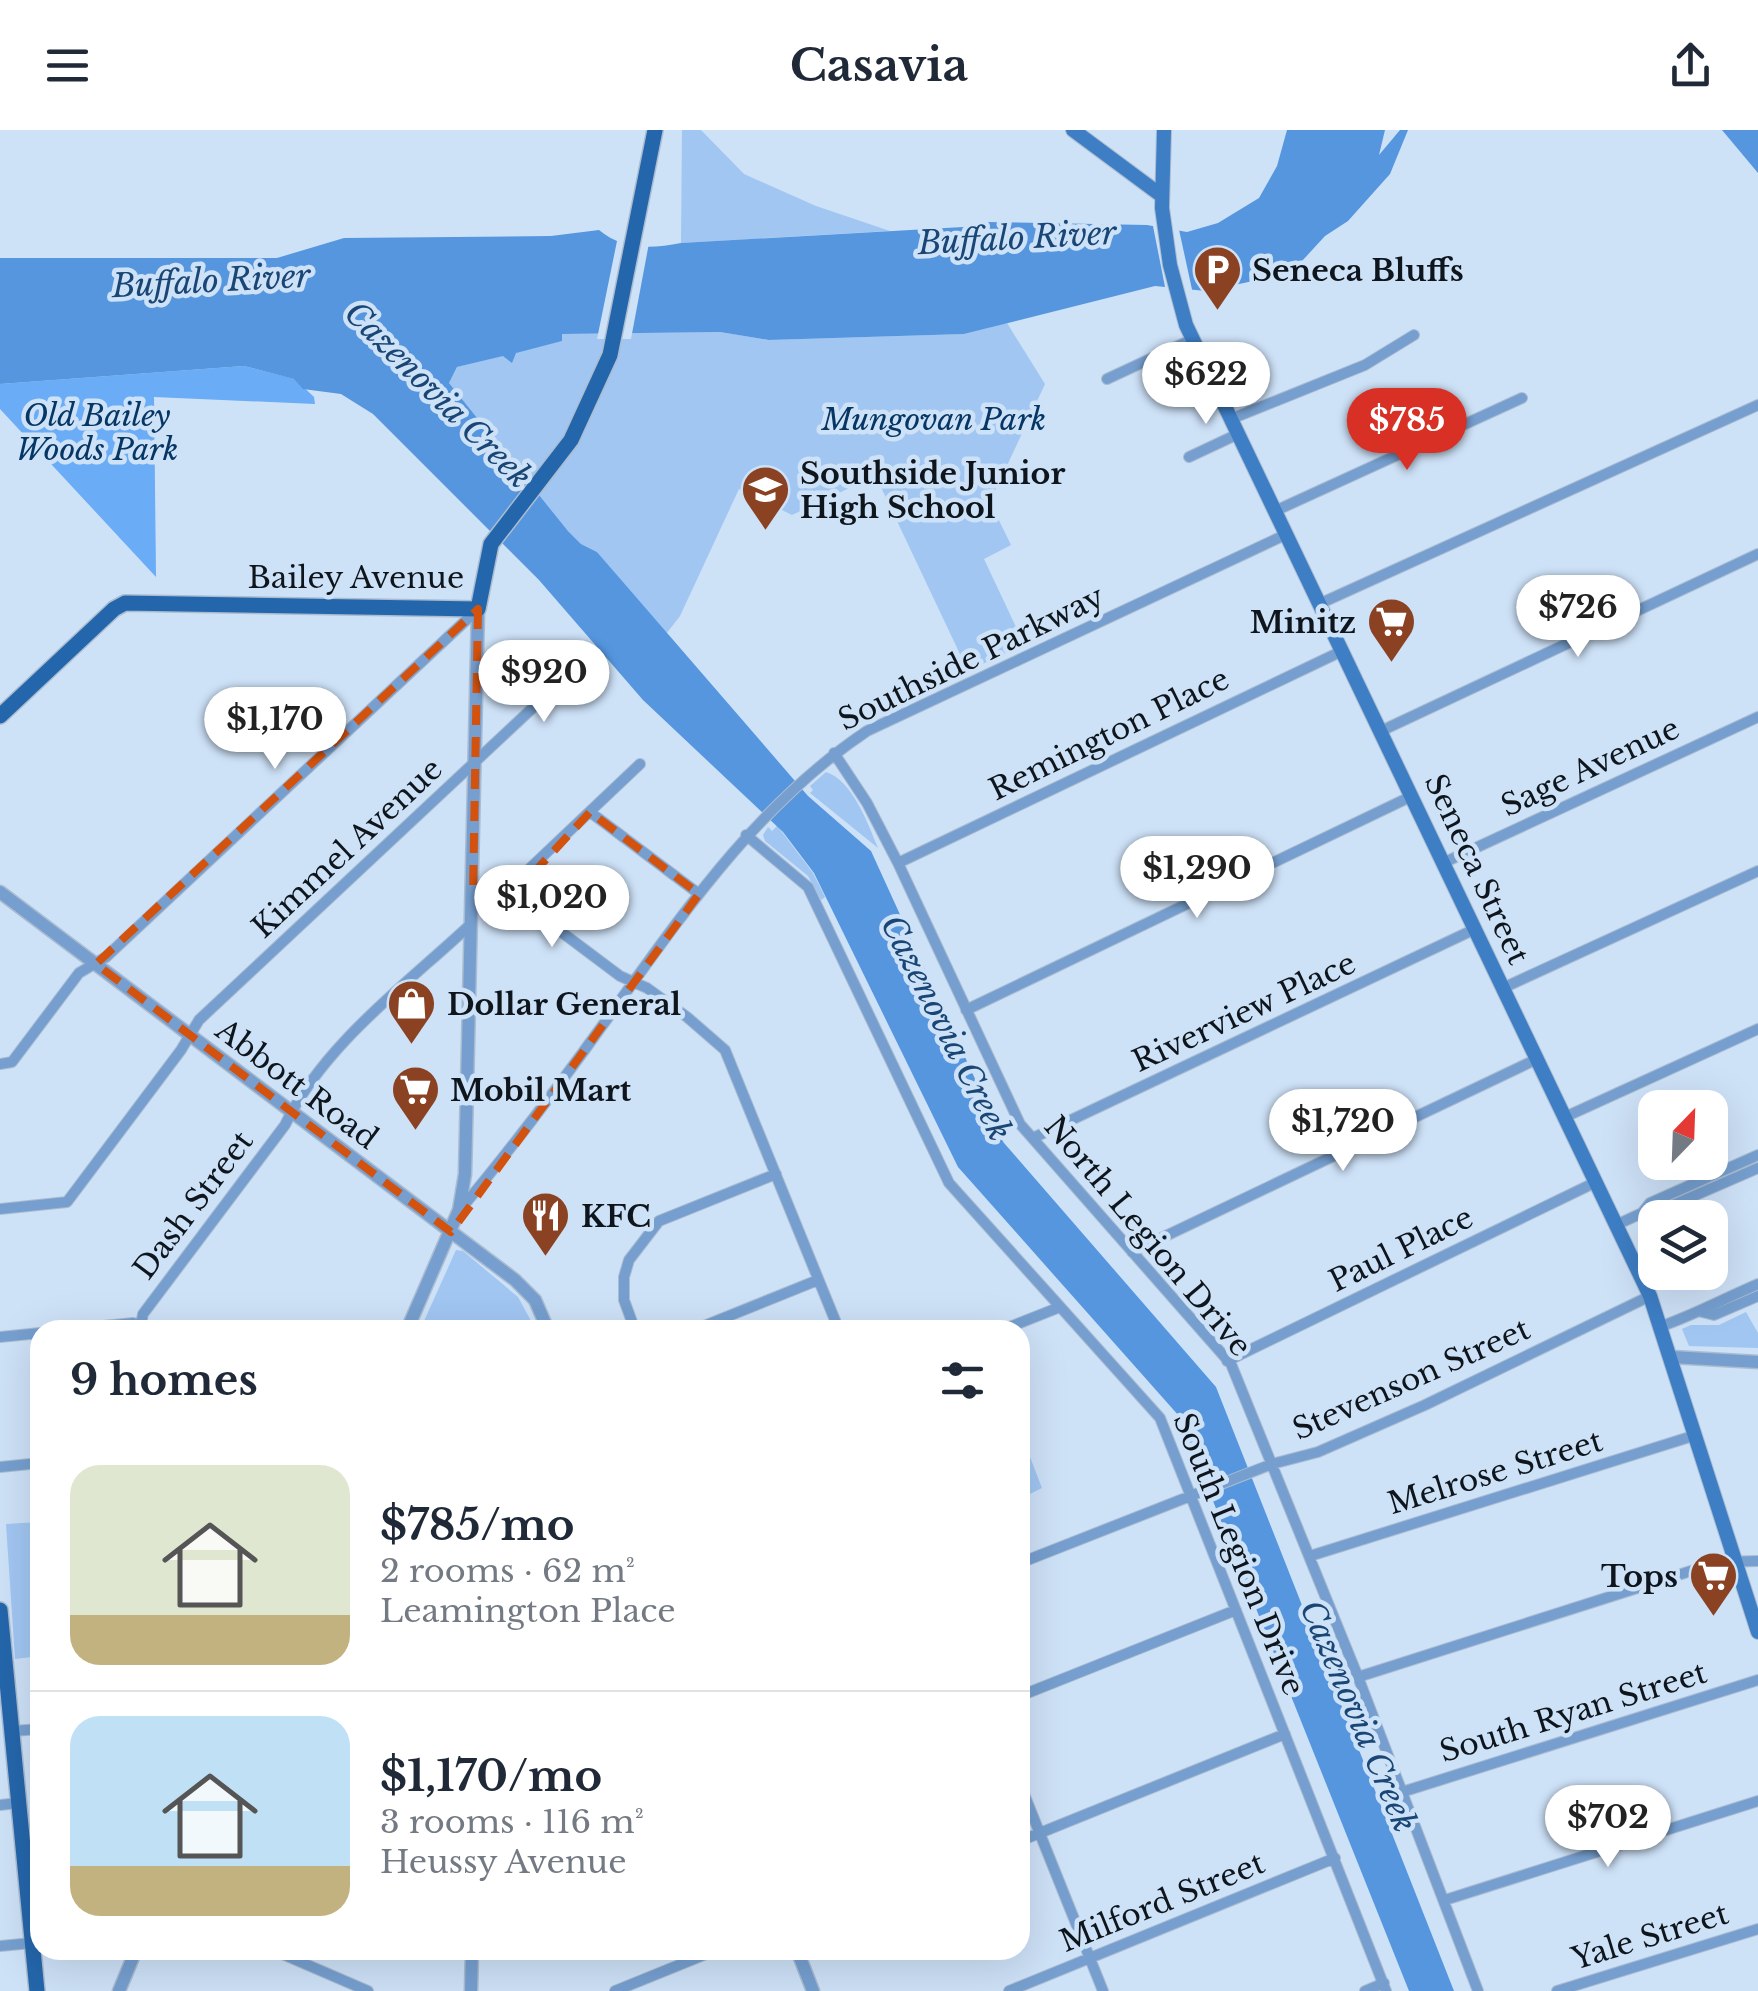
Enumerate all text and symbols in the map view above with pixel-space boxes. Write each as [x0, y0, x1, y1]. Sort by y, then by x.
text: Casavia [790, 37, 968, 93]
icon: menu [40, 38, 95, 93]
icon: share [1663, 38, 1718, 93]
water label: Buffalo River [916, 213, 1118, 263]
parking icon: Seneca Bluffs [1191, 244, 1243, 312]
place label: Seneca Bluffs [1252, 252, 1464, 289]
water label: Buffalo River [110, 256, 312, 306]
water label: Cazenovia Creek [336, 293, 540, 497]
pin: $622 [1147, 342, 1265, 427]
text: $622 [1164, 354, 1248, 394]
pin: $785 [1348, 388, 1466, 473]
park label: Old Bailey Woods Park [16, 397, 178, 468]
text: $785 [1369, 400, 1445, 440]
park label: Mungovan Park [821, 401, 1046, 438]
place label: Southside Junior High School [800, 455, 1065, 526]
school or university icon: Southside Junior High School [739, 464, 791, 532]
street label: Bailey Avenue [248, 559, 464, 596]
pin: $726 [1519, 575, 1637, 660]
street label: Southside Parkway [832, 578, 1110, 738]
text: $726 [1538, 587, 1618, 627]
supermarket icon: Minitz [1365, 596, 1417, 664]
place label: Minitz [1250, 604, 1356, 641]
pin: $920 [485, 640, 603, 725]
text: $920 [500, 652, 588, 692]
street label: Remington Place [983, 660, 1235, 808]
pin: $1,170 [194, 687, 356, 772]
text: $1,170 [226, 699, 324, 739]
street label: Sage Avenue [1495, 710, 1685, 824]
street label: Kimmel Avenue [244, 750, 450, 946]
street label: Seneca Street [1417, 768, 1537, 971]
pin: $1,290 [1116, 836, 1278, 921]
text: $1,290 [1142, 848, 1252, 888]
pin: $1,020 [471, 865, 633, 950]
text: $1,020 [496, 877, 608, 917]
water label: Cazenovia Creek [872, 908, 1020, 1148]
street label: Riverview Place [1127, 944, 1361, 1080]
shop icon: Dollar General [386, 978, 438, 1046]
place label: Dollar General [447, 986, 682, 1023]
street label: Abbott Road [208, 1011, 385, 1157]
supermarket icon: Mobil Mart [389, 1064, 441, 1132]
place label: Mobil Mart [450, 1072, 632, 1109]
pin: $1,720 [1262, 1089, 1424, 1174]
north arrow [1638, 1090, 1728, 1180]
map controls [1638, 1090, 1728, 1290]
text: $1,720 [1291, 1101, 1395, 1141]
street label: North Legion Drive [1037, 1108, 1259, 1364]
street label: Dash Street [125, 1123, 261, 1286]
restaurant icon: KFC [520, 1190, 572, 1258]
place label: KFC [581, 1198, 651, 1235]
street label: Paul Place [1323, 1198, 1479, 1300]
button: layers [1638, 1200, 1728, 1290]
street label: Stevenson Street [1287, 1310, 1536, 1448]
icon: filters [935, 1353, 990, 1408]
text: 9 homes [70, 1354, 258, 1406]
street label: South Legion Drive [1165, 1407, 1313, 1701]
street label: Melrose Street [1383, 1422, 1607, 1522]
text: $785/mo [380, 1499, 575, 1551]
icon: home [150, 1505, 270, 1625]
supermarket icon: Tops [1687, 1550, 1739, 1618]
text: 2 rooms · 62 m² [380, 1551, 635, 1591]
place label: Tops [1601, 1558, 1678, 1595]
text: Leamington Place [380, 1591, 676, 1631]
water label: Cazenovia Creek [1291, 1594, 1425, 1838]
street label: South Ryan Street [1435, 1654, 1712, 1770]
text: $1,170/mo [380, 1750, 602, 1802]
icon: home [150, 1756, 270, 1876]
pin: $702 [1549, 1785, 1667, 1870]
text: $702 [1567, 1797, 1649, 1837]
text: 3 rooms · 116 m² [380, 1802, 644, 1842]
text: Heussy Avenue [380, 1842, 627, 1882]
street label: Milford Street [1054, 1844, 1270, 1960]
street label: Yale Street [1566, 1895, 1733, 1978]

